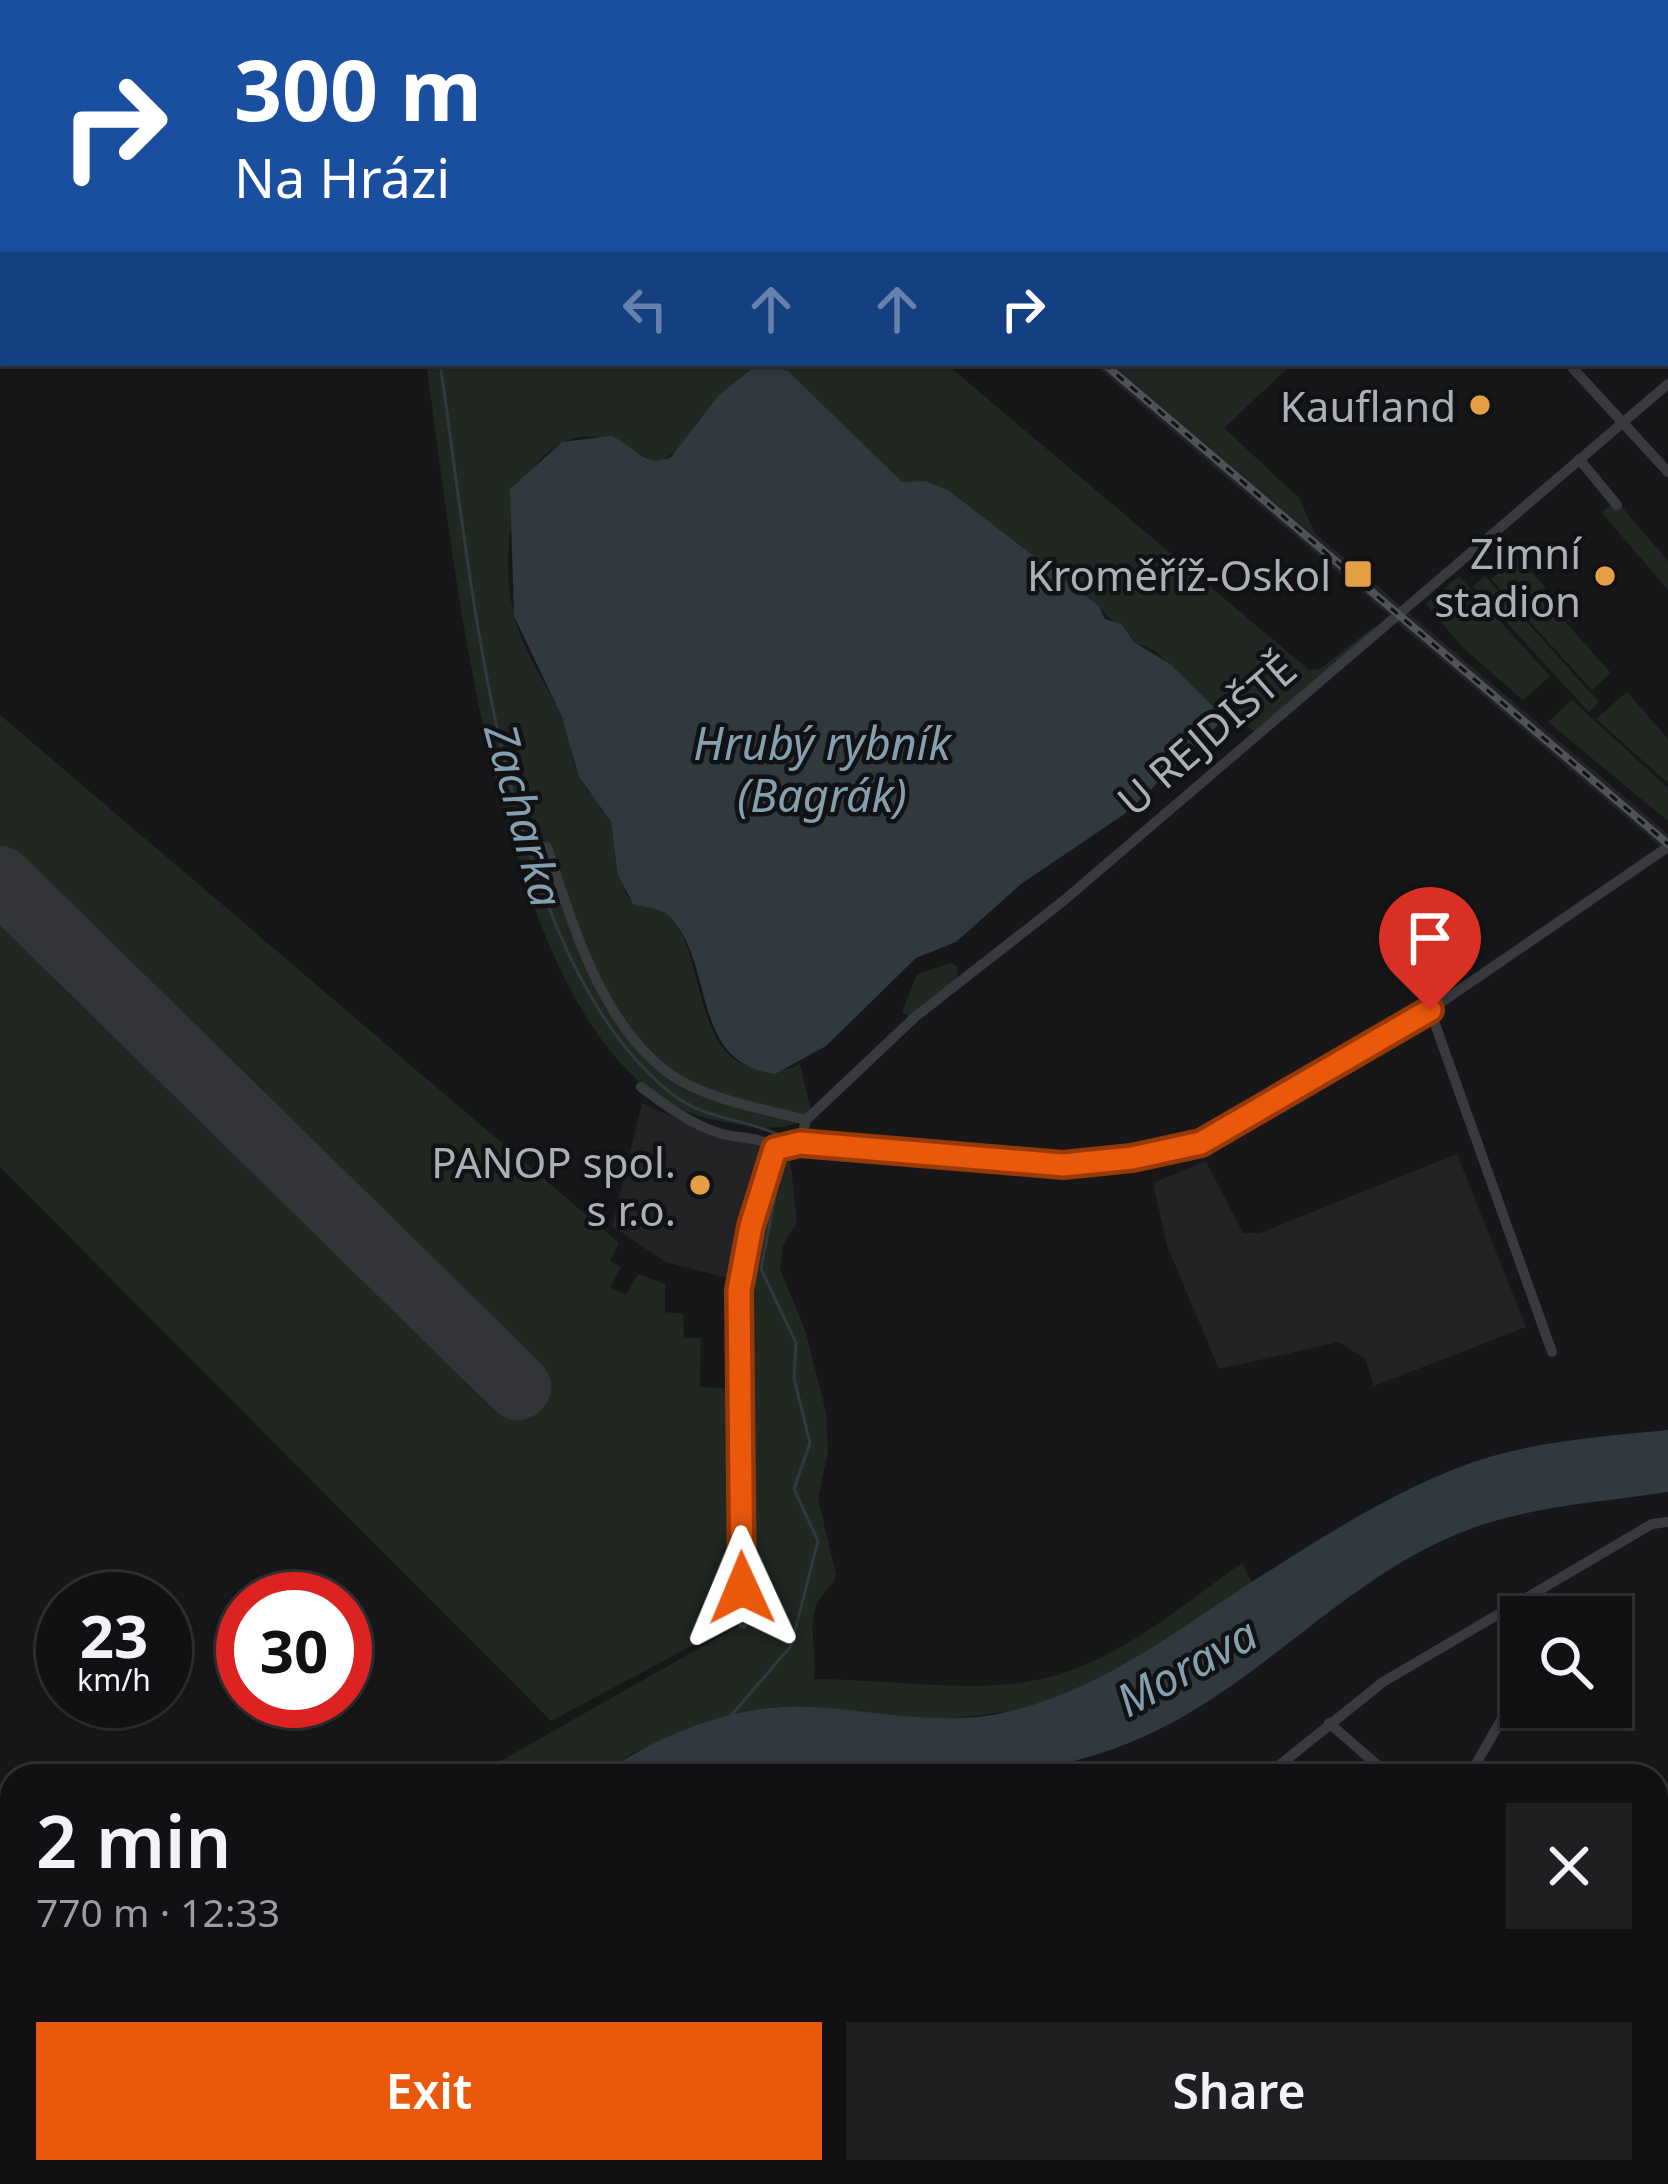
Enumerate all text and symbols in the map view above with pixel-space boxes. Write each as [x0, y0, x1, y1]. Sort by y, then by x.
text: 300 m [234, 31, 482, 146]
icon: right [36, 48, 192, 204]
text: Na Hrázi [234, 140, 450, 214]
icon: left [612, 276, 678, 342]
icon: ahead [738, 276, 804, 342]
icon: ahead [864, 276, 930, 342]
icon: right [990, 276, 1056, 342]
place label: Kaufland [1280, 377, 1456, 434]
marker: Kaufland [1467, 392, 1493, 418]
place label: Zimní stadion [1434, 524, 1582, 629]
place label: Kroměříž-Oskol [1027, 546, 1331, 603]
marker: Kroměříž-Oskol [1342, 558, 1374, 590]
marker: Zimní stadion [1592, 563, 1618, 589]
street label: U REJDIŠTĚ [1104, 640, 1308, 828]
water label: Hrubý rybník (Bagrák) [693, 712, 952, 825]
water label: Zacharka [471, 716, 579, 913]
pin [1379, 887, 1481, 1010]
icon: arrive [1397, 905, 1463, 971]
place label: PANOP spol. s r.o. [431, 1133, 676, 1238]
marker: PANOP spol. s r.o. [687, 1172, 713, 1198]
position arrow [679, 1525, 805, 1651]
speed limit sign: 30 [216, 1572, 372, 1728]
text: 23 [80, 1594, 148, 1676]
map controls [1500, 1596, 1632, 1728]
button: search [1500, 1596, 1632, 1728]
water label: Morava [1105, 1602, 1267, 1730]
text: km/h [77, 1659, 151, 1700]
text: 2 min [36, 1791, 231, 1889]
button: close [1506, 1803, 1632, 1929]
text: 770 m · 12:33 [36, 1885, 280, 1938]
button: Exit [36, 2022, 822, 2160]
button: Share [846, 2022, 1632, 2160]

